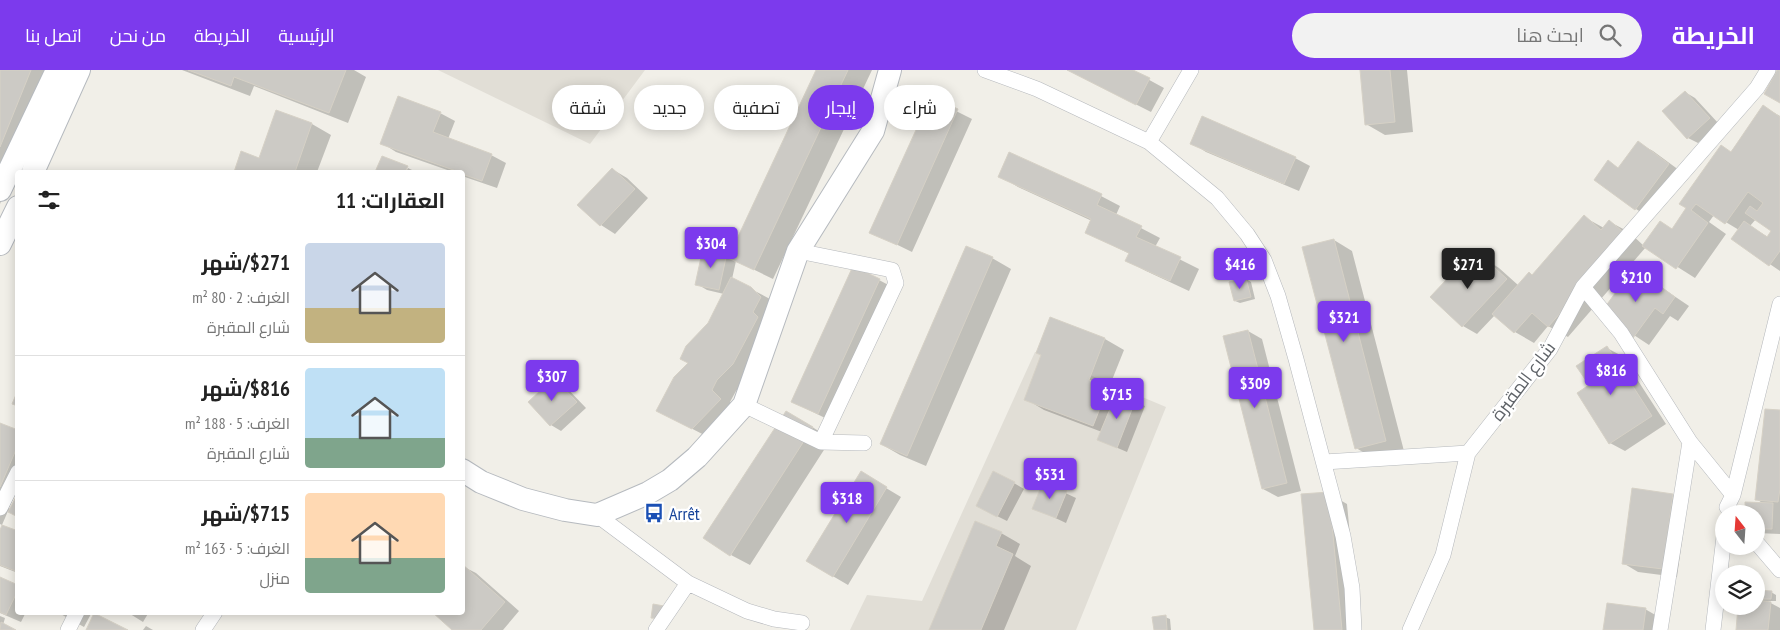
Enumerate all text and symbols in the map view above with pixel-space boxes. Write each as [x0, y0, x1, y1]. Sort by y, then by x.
search box [1292, 13, 1642, 58]
text: الخريطة [1672, 20, 1755, 51]
icon: search [1596, 21, 1624, 49]
text: ابحث هنا [1516, 23, 1584, 47]
text: اتصل بنا [25, 24, 82, 47]
text: من نحن [110, 24, 166, 47]
text: الخريطة [194, 24, 250, 47]
text: الرئيسية [278, 24, 335, 47]
chip: شقة [552, 85, 624, 130]
chip: جديد [634, 85, 704, 130]
chip: تصفية [714, 85, 798, 130]
chip: إيجار [808, 85, 874, 130]
chip: شراء [884, 85, 955, 130]
icon: filters [35, 186, 63, 214]
text: العقارات: 11 [336, 187, 445, 214]
pin: $304 [681, 226, 741, 269]
text: $304 [696, 233, 726, 253]
pin: $416 [1210, 248, 1270, 290]
pin: $271 [1438, 248, 1498, 290]
text: $271/شهر [201, 249, 290, 276]
text: $416 [1225, 254, 1255, 274]
text: $271 [1453, 254, 1483, 274]
pin: $210 [1606, 260, 1666, 303]
icon: home [345, 263, 405, 323]
text: $210 [1621, 267, 1651, 287]
text: الغرف: 2 · 80 m² [192, 287, 290, 307]
pin: $321 [1314, 300, 1374, 343]
text: $321 [1329, 307, 1359, 327]
text: شارع المقبرة [207, 317, 290, 337]
street label: شارع المقبرة [1486, 337, 1561, 426]
pin: $816 [1581, 354, 1641, 396]
pin: $307 [522, 360, 582, 402]
text: $816 [1596, 360, 1626, 380]
text: $307 [537, 366, 567, 386]
pin: $309 [1225, 366, 1285, 409]
text: $309 [1240, 373, 1270, 393]
text: $816/شهر [201, 375, 290, 402]
pin: $715 [1087, 378, 1147, 420]
text: $715 [1102, 384, 1132, 404]
icon: home [345, 388, 405, 448]
text: الغرف: 5 · 188 m² [185, 413, 290, 433]
text: شارع المقبرة [207, 443, 290, 463]
pin: $531 [1020, 458, 1080, 500]
text: $531 [1035, 464, 1065, 484]
pin: $318 [817, 482, 877, 524]
text: $318 [832, 488, 862, 508]
text: $715/شهر [201, 500, 290, 527]
bus stop icon: Arrêt [643, 502, 665, 524]
place label: Arrêt [669, 502, 700, 525]
north arrow [1715, 505, 1765, 555]
map controls [1715, 505, 1765, 615]
icon: home [345, 513, 405, 573]
text: الغرف: 5 · 163 m² [185, 538, 290, 558]
button: layers [1715, 565, 1765, 615]
text: منزل [260, 568, 290, 588]

